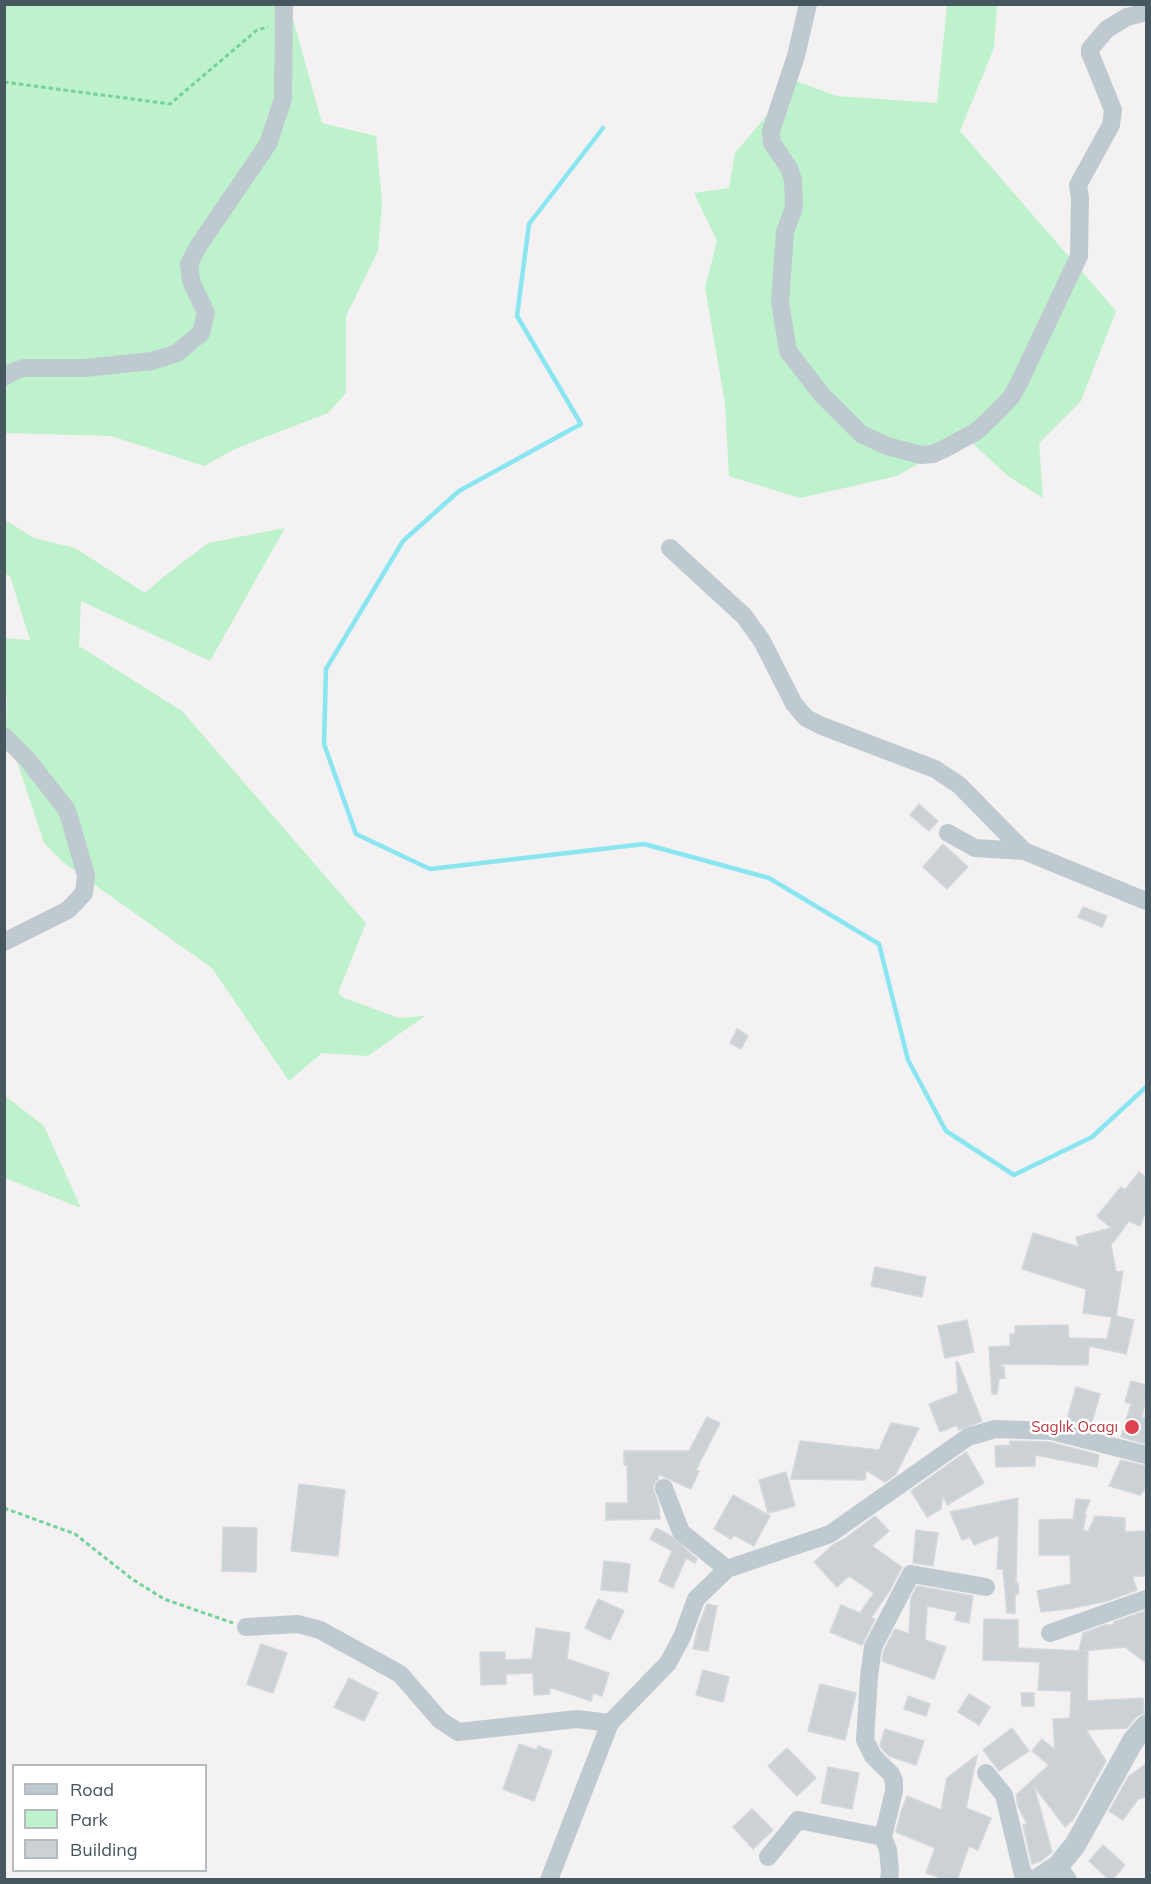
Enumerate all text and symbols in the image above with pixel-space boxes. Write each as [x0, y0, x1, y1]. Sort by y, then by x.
place label: Saglık Ocagı [1031, 1418, 1118, 1436]
marker: Saglık Ocagı [1123, 1418, 1141, 1436]
legend [12, 1764, 207, 1872]
text: Road [70, 1778, 114, 1801]
text: Park [70, 1808, 108, 1831]
text: Building [70, 1838, 138, 1861]

